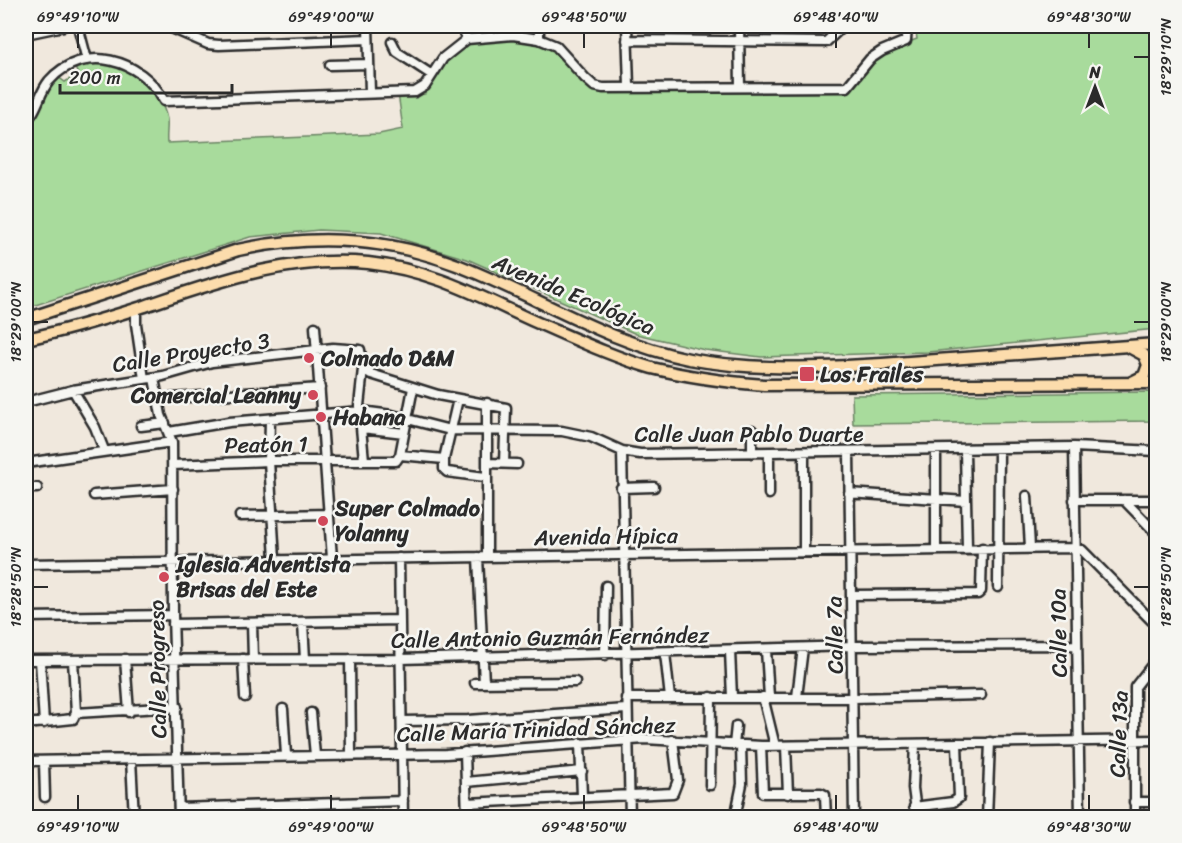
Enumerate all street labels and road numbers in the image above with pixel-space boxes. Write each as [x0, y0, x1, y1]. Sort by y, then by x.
street label: Avenida Ecológica [486, 242, 661, 346]
street label: Calle Proyecto 3 [110, 321, 273, 384]
street label: Calle Juan Pablo Duarte [635, 415, 864, 454]
street label: Peatón 1 [224, 424, 308, 465]
street label: Avenida Hípica [533, 516, 679, 557]
street label: Calle 10a [1038, 588, 1079, 678]
street label: Calle 7a [814, 596, 855, 674]
street label: Calle Progreso [137, 599, 178, 739]
street label: Calle Antonio Guzmán Fernández [391, 615, 710, 660]
street label: Calle 13a [1097, 690, 1140, 778]
street label: Calle María Trinidad Sánchez [396, 705, 677, 754]

